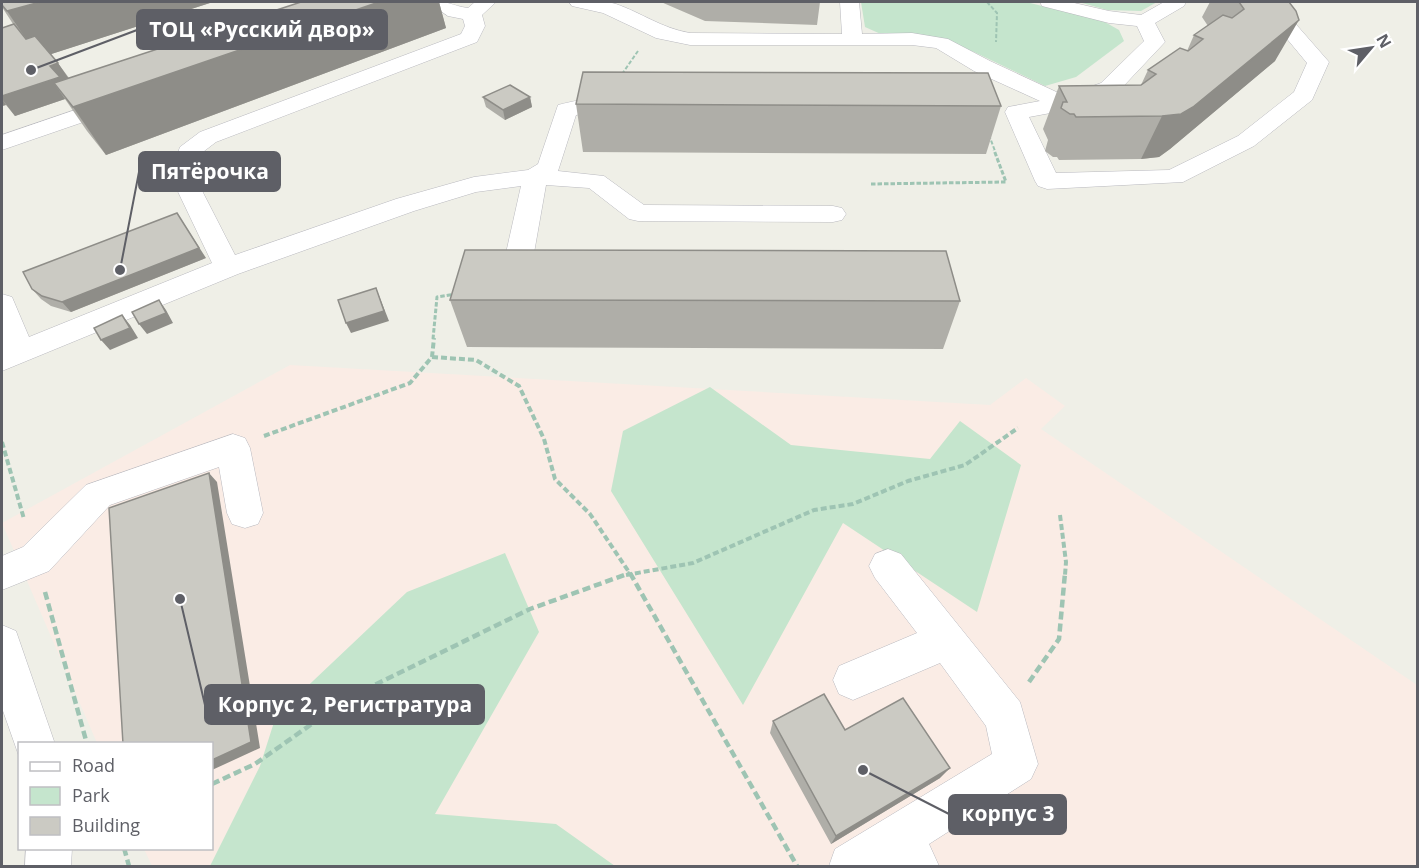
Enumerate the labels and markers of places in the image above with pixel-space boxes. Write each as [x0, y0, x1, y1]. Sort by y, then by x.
callout: ТОЦ «Русский двор» [137, 10, 387, 49]
callout: Пятёрочка [139, 152, 280, 191]
callout: Корпус 2, Регистратура [205, 685, 484, 724]
callout: корпус 3 [949, 795, 1066, 834]

